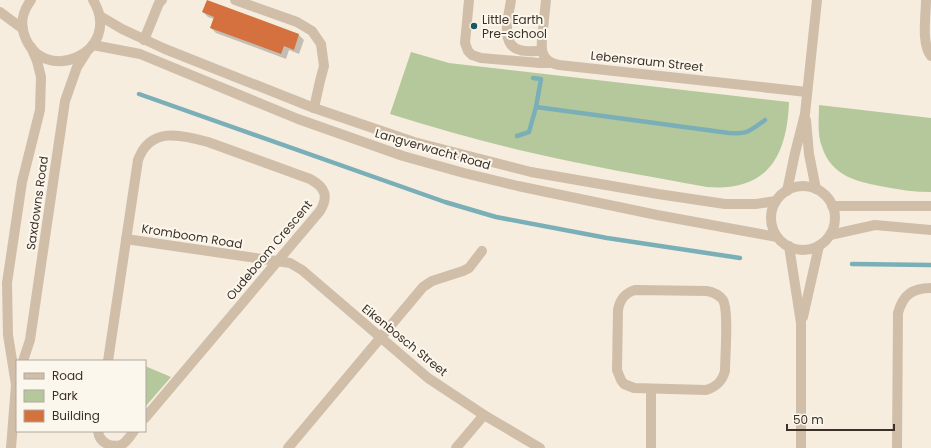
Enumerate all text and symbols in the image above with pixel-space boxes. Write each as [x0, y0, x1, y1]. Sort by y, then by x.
place label: Little Earth Pre-school [482, 11, 547, 42]
marker: Little Earth Pre-school [469, 21, 479, 31]
street label: Lebensraum Street [590, 47, 704, 75]
street label: Langverwacht Road [373, 124, 493, 174]
street label: Saxdowns Road [22, 155, 52, 251]
street label: Oudeboom Crescent [222, 196, 316, 304]
street label: Kromboom Road [140, 220, 244, 252]
street label: Eikenbosch Street [359, 300, 451, 380]
legend [16, 360, 146, 432]
text: Road [52, 367, 83, 384]
text: Park [52, 387, 79, 404]
scale bar [787, 406, 894, 432]
text: Building [52, 407, 100, 424]
text: 50 m [793, 411, 824, 428]

